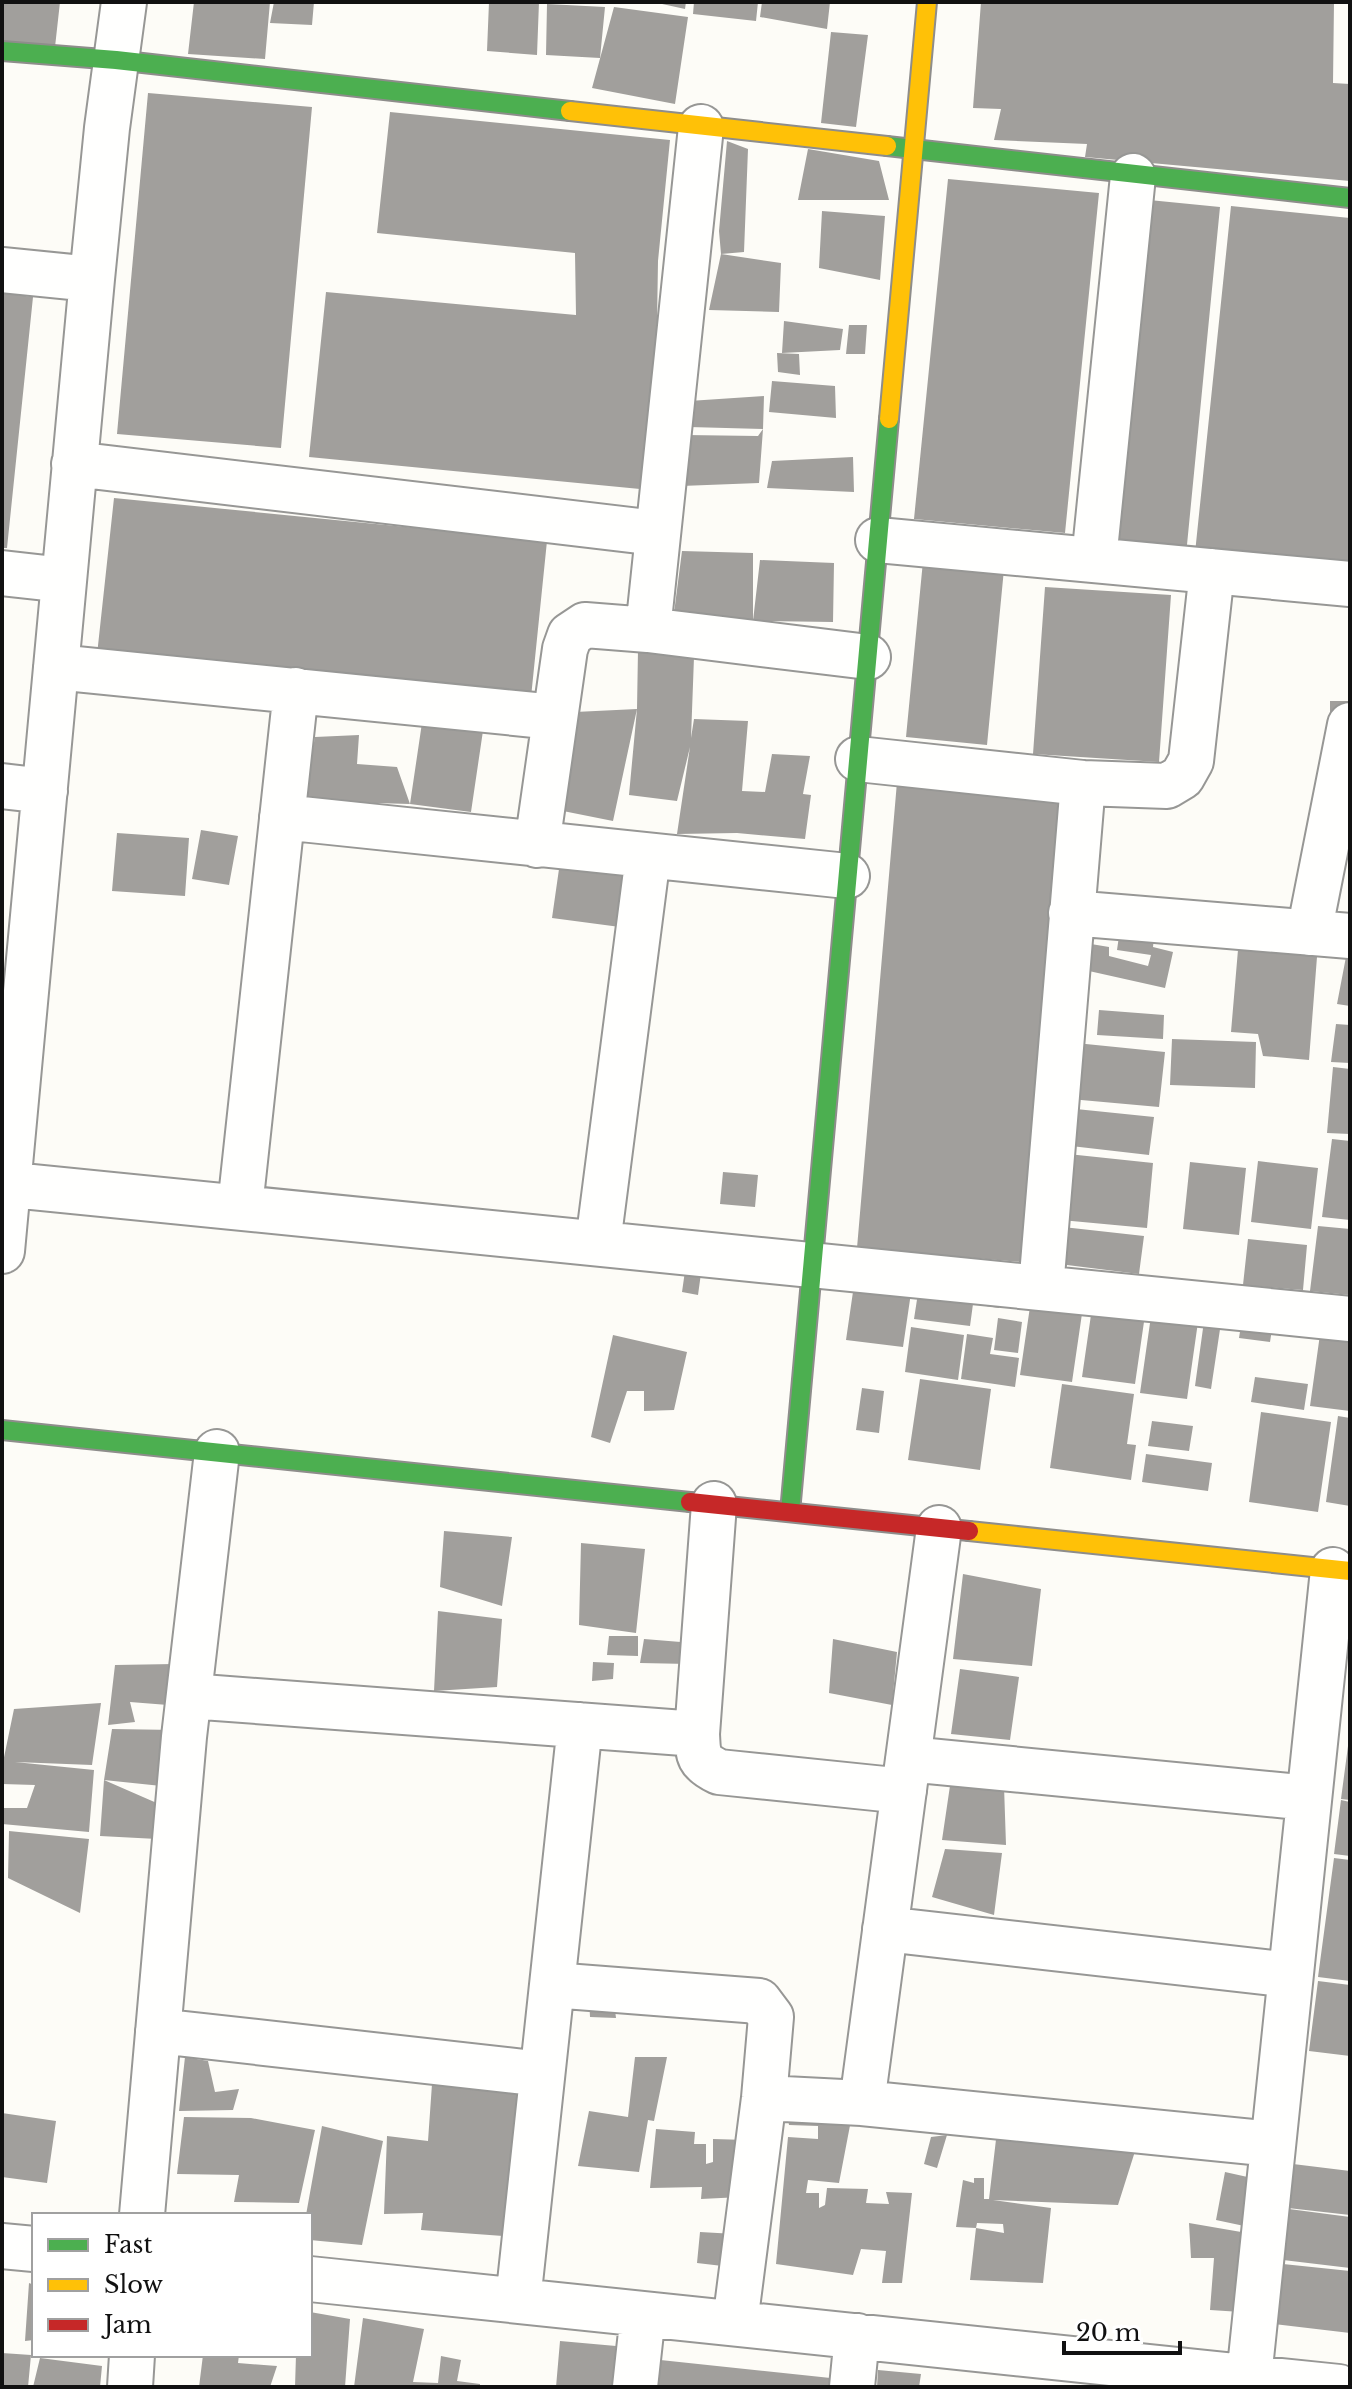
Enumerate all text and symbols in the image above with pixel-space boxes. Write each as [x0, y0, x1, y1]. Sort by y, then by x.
legend [32, 2213, 312, 2357]
text: Fast [104, 2230, 152, 2259]
text: Slow [104, 2270, 163, 2299]
scale bar [1064, 2305, 1180, 2355]
text: Jam [101, 2310, 152, 2339]
text: 20 m [1076, 2318, 1141, 2347]

